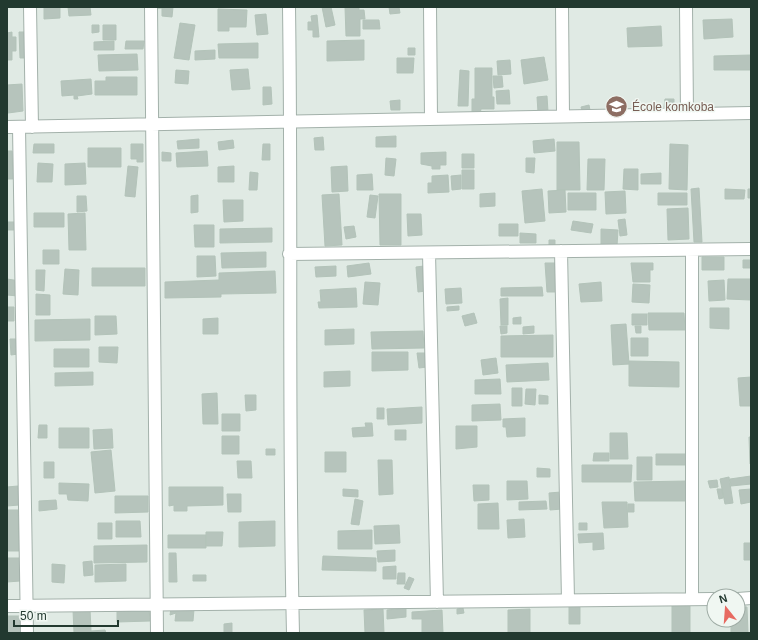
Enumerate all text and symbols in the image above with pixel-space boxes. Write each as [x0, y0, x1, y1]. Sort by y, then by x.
school or university icon: École komkoba [603, 94, 629, 120]
place label: École komkoba [632, 99, 714, 114]
north arrow [706, 588, 746, 628]
text: N [718, 592, 729, 605]
scale bar [14, 602, 118, 628]
text: 50 m [20, 609, 47, 623]

